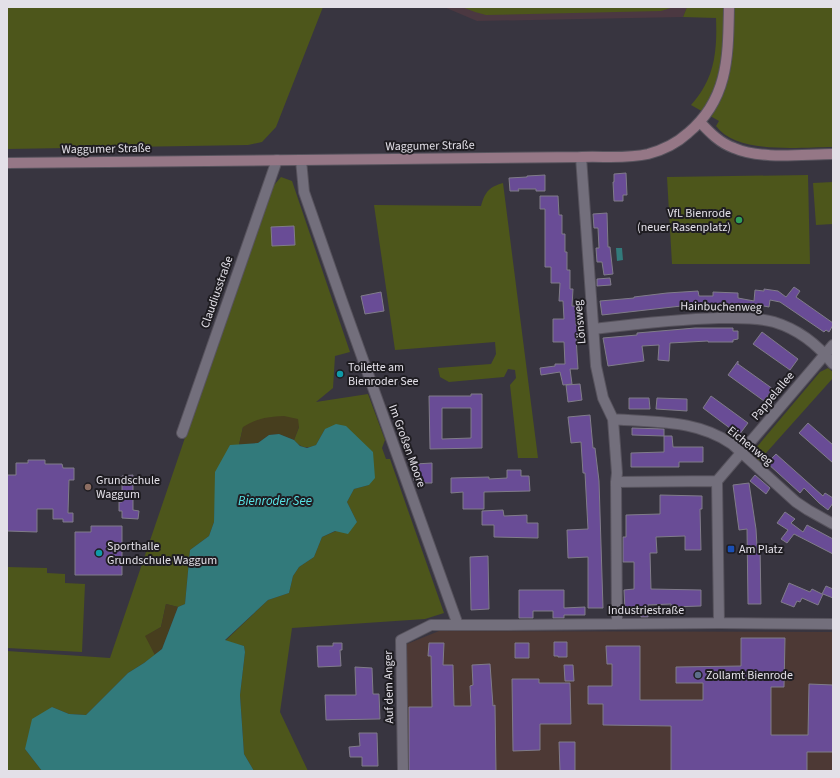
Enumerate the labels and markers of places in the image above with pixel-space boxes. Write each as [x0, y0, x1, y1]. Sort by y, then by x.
place label: VfL Bienrode (neuer Rasenplatz) [637, 205, 731, 236]
marker: VfL Bienrode (neuer Rasenplatz) [734, 215, 744, 225]
place label: Toilette am Bienroder See [348, 359, 419, 390]
marker: Toilette am Bienroder See [335, 369, 345, 379]
place label: Grundschule Waggum [96, 472, 160, 503]
marker: Grundschule Waggum [83, 482, 93, 492]
place label: Sporthalle Grundschule Waggum [107, 538, 217, 569]
place label: Am Platz [739, 541, 783, 558]
marker: Am Platz [726, 544, 736, 554]
marker: Sporthalle Grundschule Waggum [94, 548, 104, 558]
place label: Zollamt Bienrode [706, 667, 793, 684]
marker: Zollamt Bienrode [693, 670, 703, 680]

